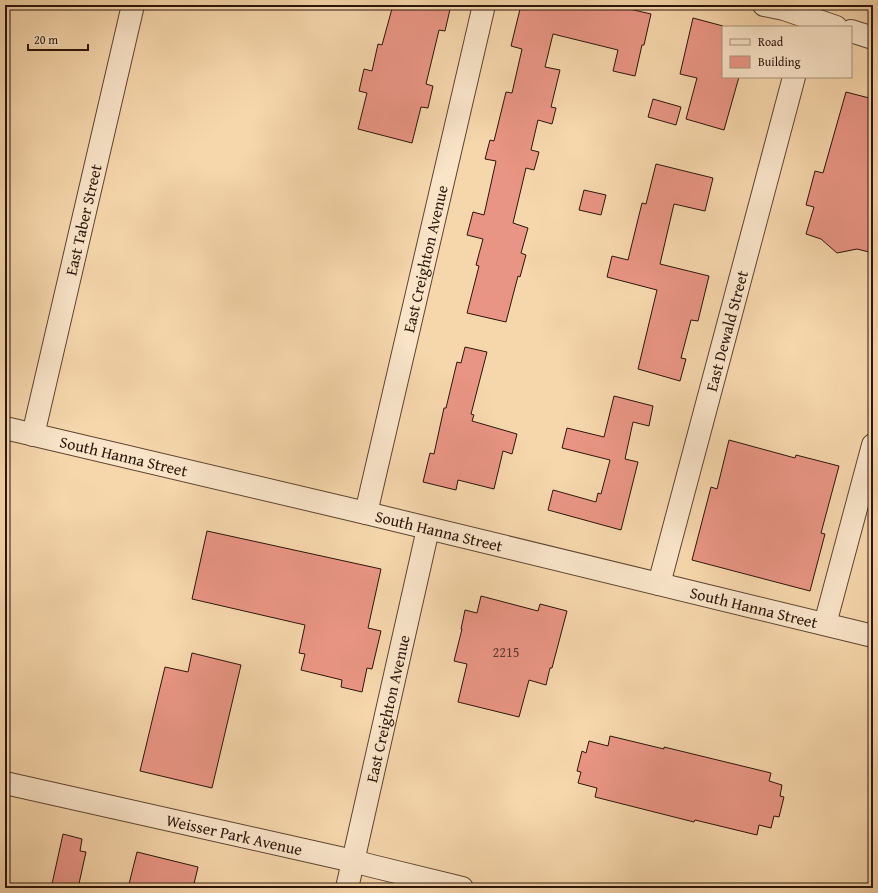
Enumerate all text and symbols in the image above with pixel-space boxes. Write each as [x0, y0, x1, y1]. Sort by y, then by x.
scale bar [28, 26, 88, 52]
legend [722, 26, 852, 78]
text: 20 m [34, 31, 58, 48]
text: Road [758, 33, 784, 50]
text: Building [758, 53, 801, 70]
street label: East Taber Street [59, 161, 108, 278]
street label: East Creighton Avenue [396, 183, 454, 335]
street label: East Dewald Street [699, 267, 754, 394]
street label: South Hanna Street [57, 429, 190, 483]
street label: South Hanna Street [373, 504, 506, 558]
street label: South Hanna Street [688, 580, 820, 634]
street label: East Creighton Avenue [359, 632, 416, 785]
house number: 2215 [493, 642, 519, 662]
street label: Weisser Park Avenue [164, 807, 305, 861]

